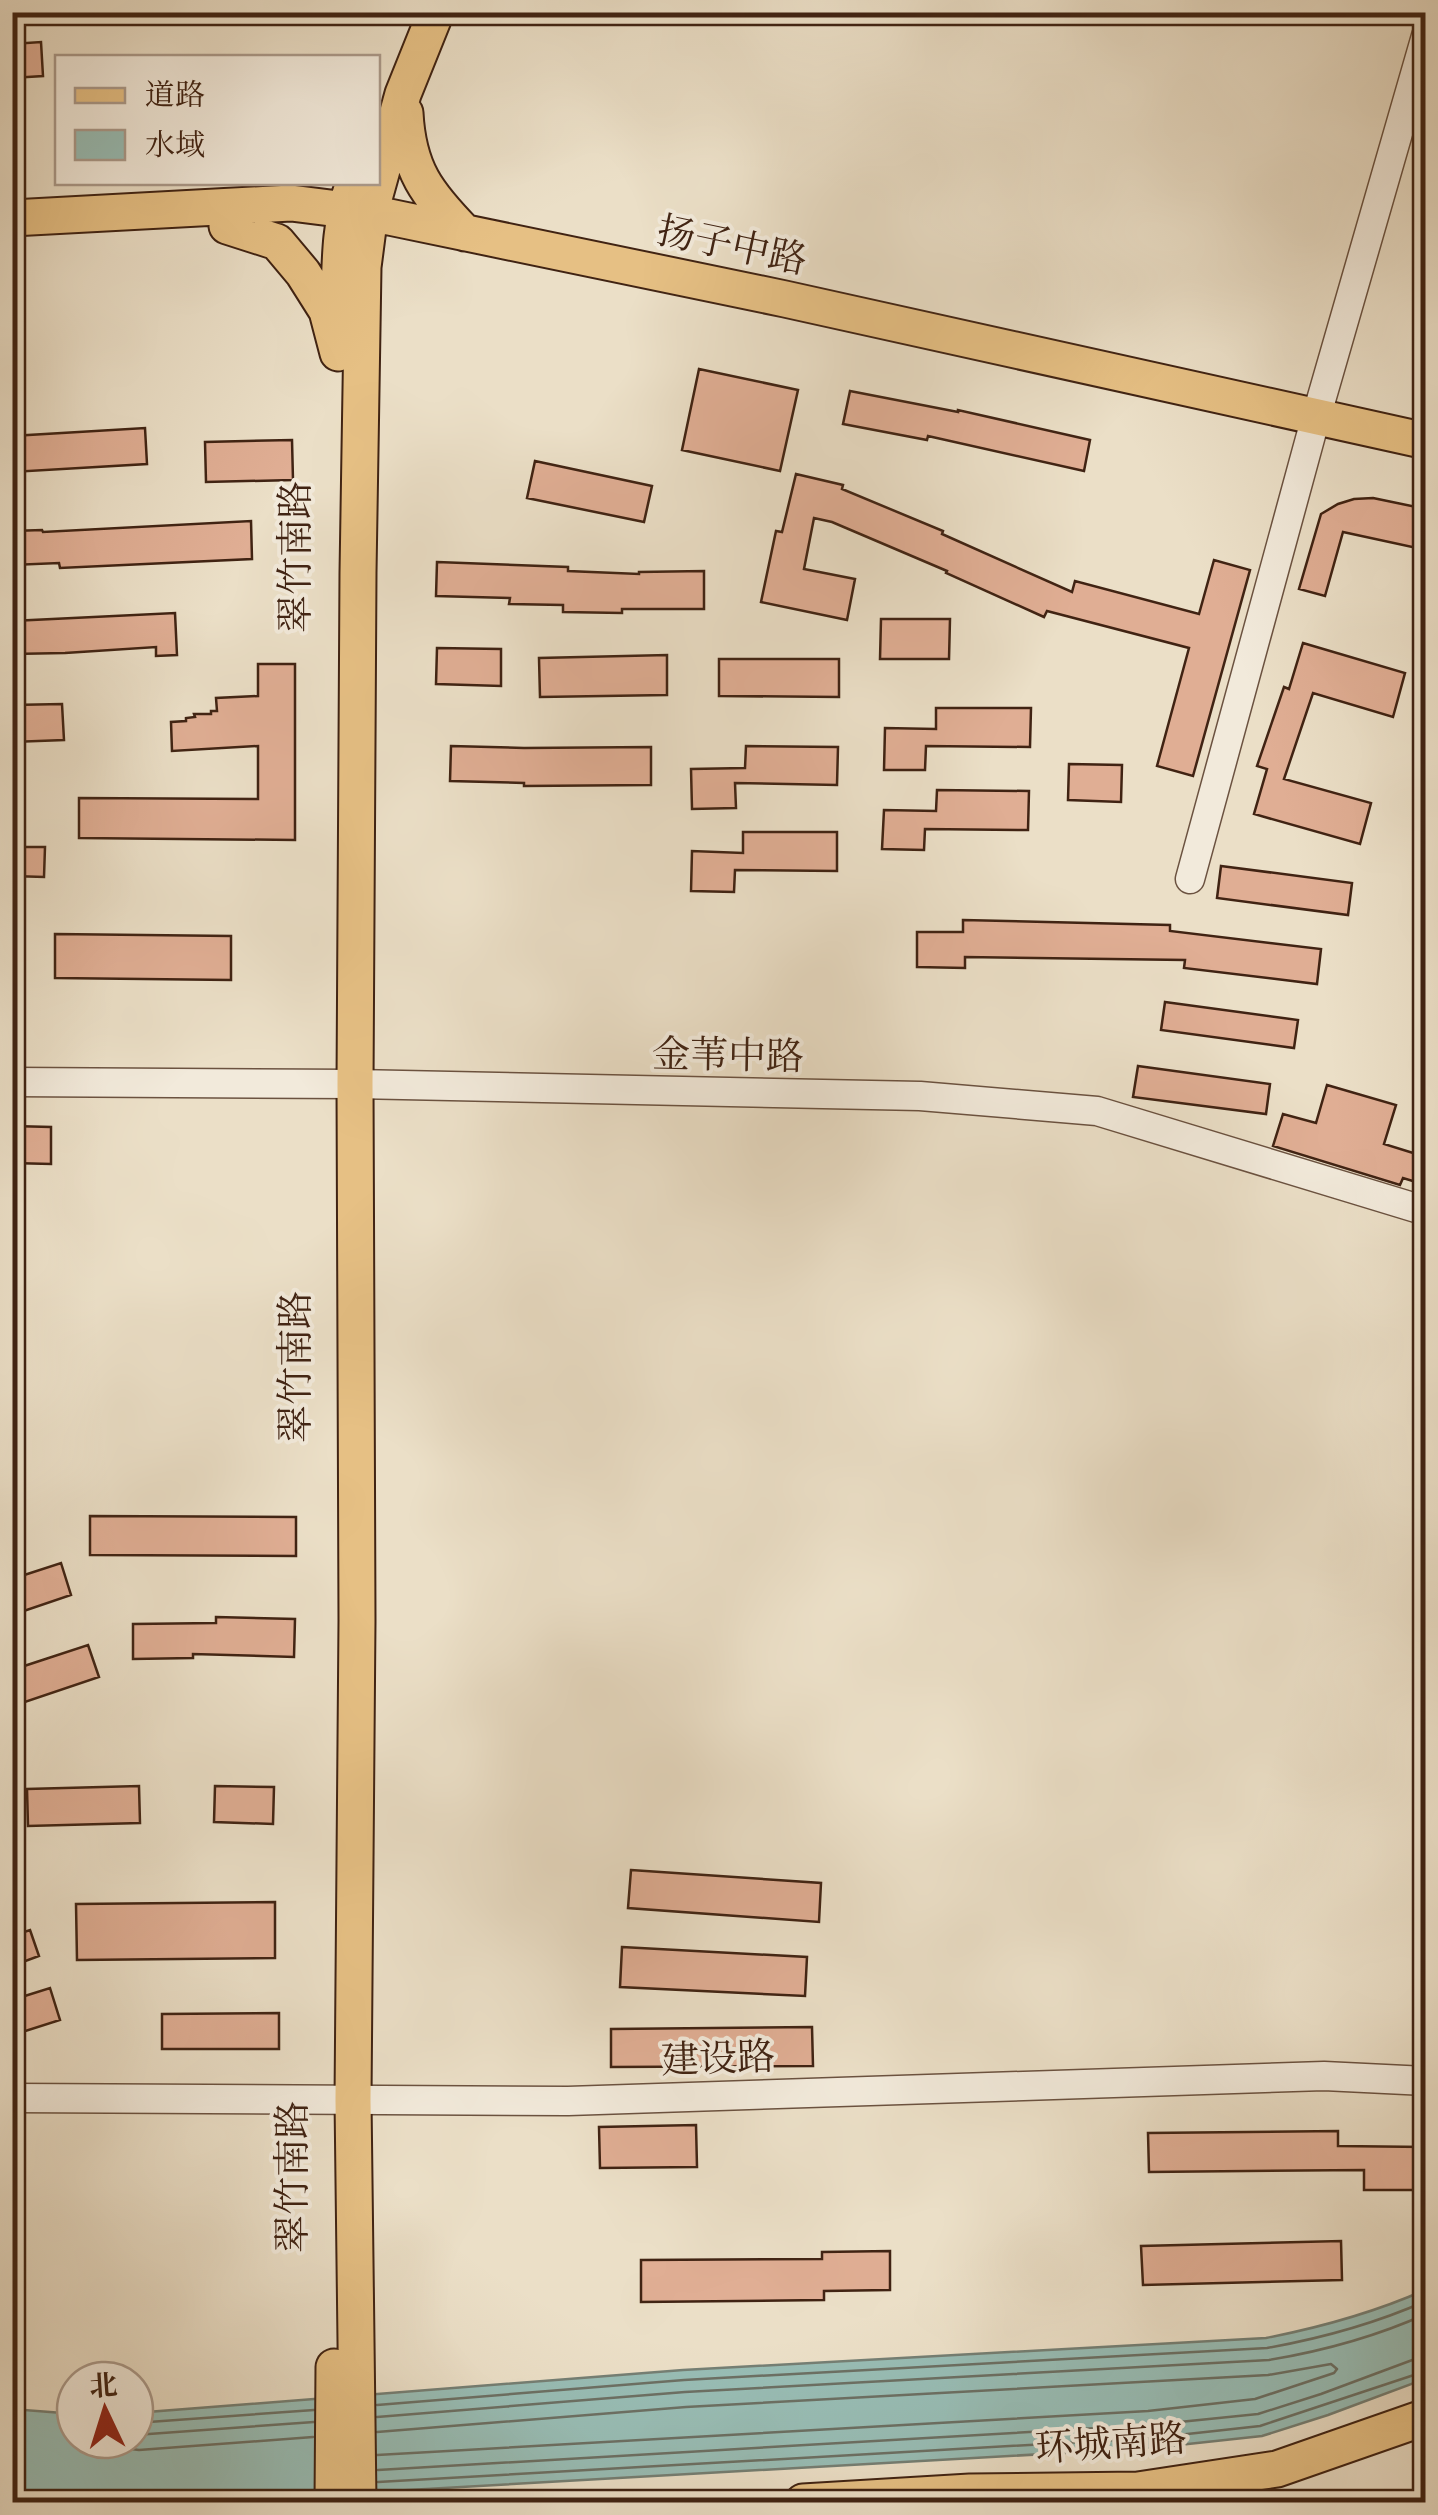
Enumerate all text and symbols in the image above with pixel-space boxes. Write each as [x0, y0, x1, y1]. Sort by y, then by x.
legend [55, 55, 380, 185]
text: 道路 [145, 77, 205, 113]
text: 水域 [145, 127, 205, 163]
street label: 扬子中路 [653, 207, 811, 283]
street label: 翠竹南路 [272, 481, 318, 633]
street label: 金苇中路 [652, 1031, 804, 1079]
street label: 翠竹南路 [272, 1291, 318, 1443]
street label: 建设路 [660, 2033, 776, 2083]
street label: 翠竹南路 [269, 2101, 315, 2253]
north arrow [55, 2360, 155, 2460]
text: 北 [88, 2367, 118, 2404]
street label: 环城南路 [1034, 2415, 1188, 2471]

